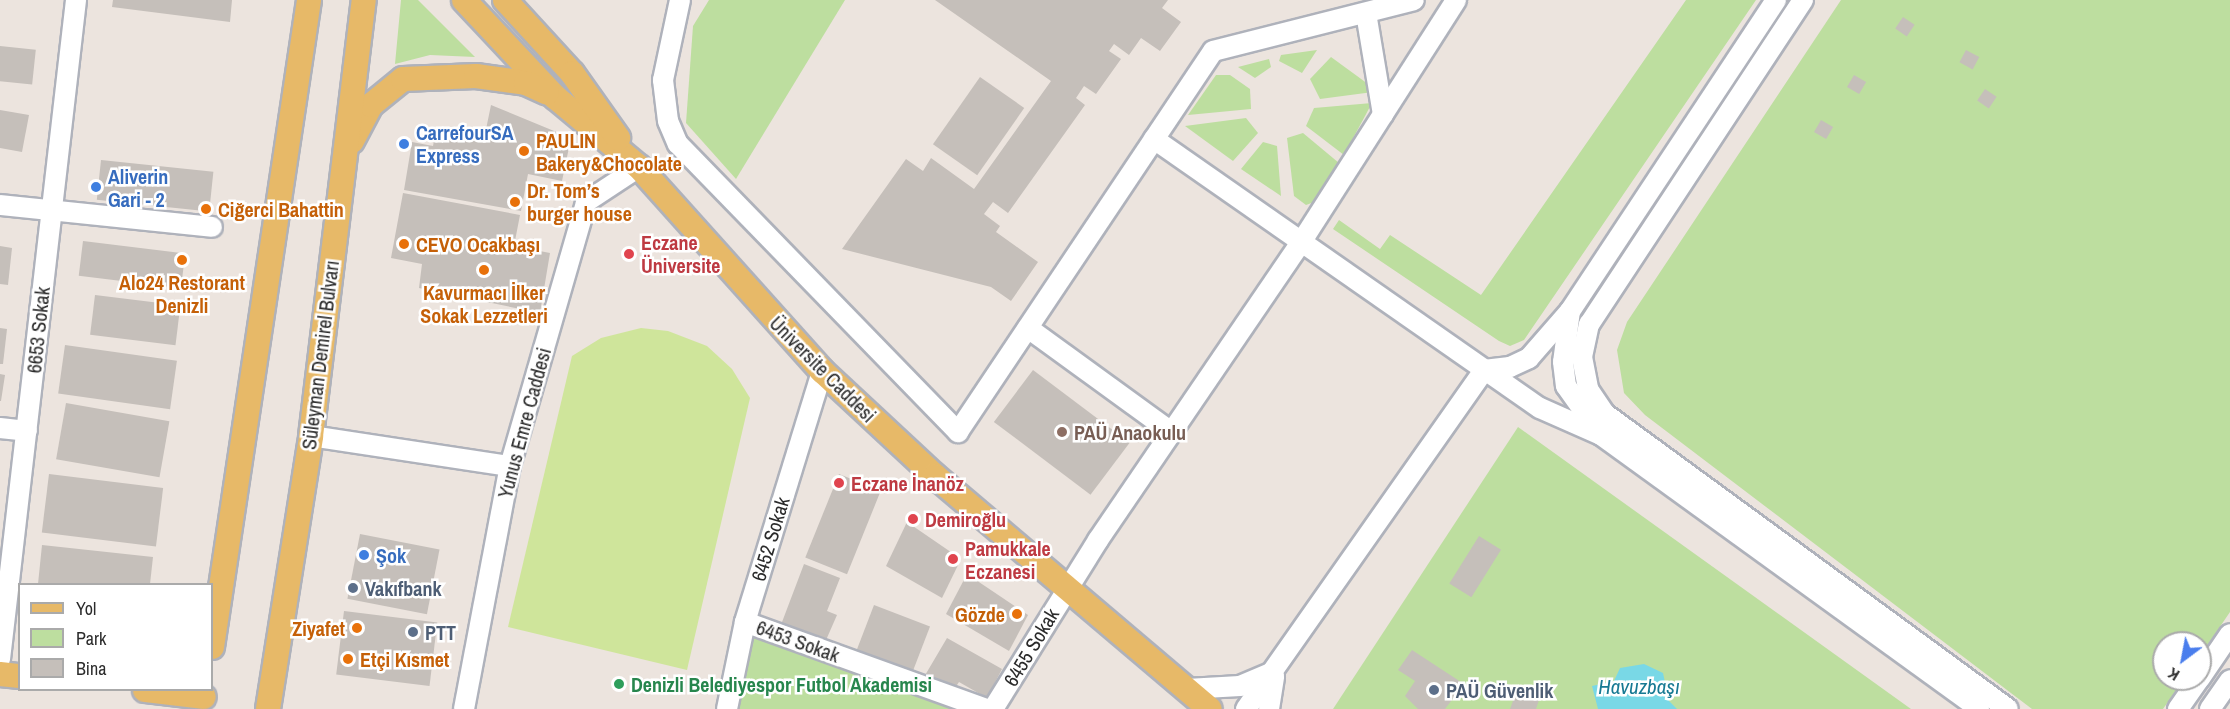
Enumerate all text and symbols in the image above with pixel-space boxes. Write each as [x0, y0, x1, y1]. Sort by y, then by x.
place label: CarrefourSA Express [416, 120, 513, 167]
place label: PAULIN Bakery&Chocolate [536, 128, 682, 175]
marker: CarrefourSA Express [397, 137, 411, 151]
marker: PAULIN Bakery&Chocolate [517, 144, 531, 158]
place label: Aliverin Gari - 2 [108, 164, 168, 211]
place label: Dr. Tom’s burger house [527, 178, 632, 225]
marker: Aliverin Gari - 2 [89, 180, 103, 194]
marker: Dr. Tom’s burger house [508, 195, 522, 209]
place label: Ciğerci Bahattin [218, 197, 344, 221]
marker: Ciğerci Bahattin [199, 202, 213, 216]
place label: Eczane Üniversite [641, 231, 720, 278]
place label: CEVO Ocakbaşı [416, 232, 540, 256]
marker: CEVO Ocakbaşı [397, 237, 411, 251]
marker: Eczane Üniversite [622, 247, 636, 261]
marker: Alo24 Restorant Denizli [175, 253, 189, 267]
street label: Süleyman Demirel Bulvarı [296, 259, 344, 451]
marker: Kavurmacı İlker Sokak Lezzetleri [477, 263, 491, 277]
place label: Alo24 Restorant Denizli [119, 270, 245, 317]
place label: Kavurmacı İlker Sokak Lezzetleri [420, 280, 548, 327]
street label: 6653 Sokak [22, 286, 54, 374]
street label: Üniversite Caddesi [765, 311, 881, 427]
street label: Yunus Emre Caddesi [492, 345, 556, 501]
place label: PAÜ Anaokulu [1074, 420, 1187, 444]
marker: PAÜ Anaokulu [1055, 425, 1069, 439]
place label: Eczane İnanöz [851, 471, 964, 495]
marker: Eczane İnanöz [832, 476, 846, 490]
street label: 6452 Sokak [746, 494, 794, 584]
place label: Demiroğlu [925, 507, 1006, 531]
marker: Demiroğlu [906, 512, 920, 526]
place label: Pamukkale Eczanesi [965, 536, 1051, 583]
place label: Şok [376, 543, 406, 567]
marker: Şok [357, 548, 371, 562]
marker: Pamukkale Eczanesi [946, 552, 960, 566]
place label: Vakıfbank [365, 576, 442, 600]
marker: Vakıfbank [346, 581, 360, 595]
legend [18, 583, 213, 691]
text: Yol [76, 596, 96, 621]
place label: Gözde [955, 602, 1005, 626]
street label: 6455 Sokak [998, 604, 1064, 690]
marker: Gözde [1010, 607, 1024, 621]
street label: 6453 Sokak [753, 615, 843, 667]
place label: Ziyafet [292, 616, 345, 640]
place label: PTT [425, 620, 456, 644]
marker: Ziyafet [350, 621, 364, 635]
marker: PTT [406, 625, 420, 639]
text: Park [76, 626, 106, 651]
north arrow [2152, 631, 2212, 691]
place label: Etçi Kısmet [360, 647, 449, 671]
marker: Etçi Kısmet [341, 652, 355, 666]
text: Bina [76, 656, 106, 681]
text: K [2164, 663, 2183, 686]
place label: Denizli Belediyespor Futbol Akademisi [631, 672, 933, 696]
water label: Havuzbaşı [1598, 674, 1680, 700]
marker: Denizli Belediyespor Futbol Akademisi [612, 677, 626, 691]
place label: PAÜ Güvenlik [1446, 678, 1553, 702]
marker: PAÜ Güvenlik [1427, 683, 1441, 697]

